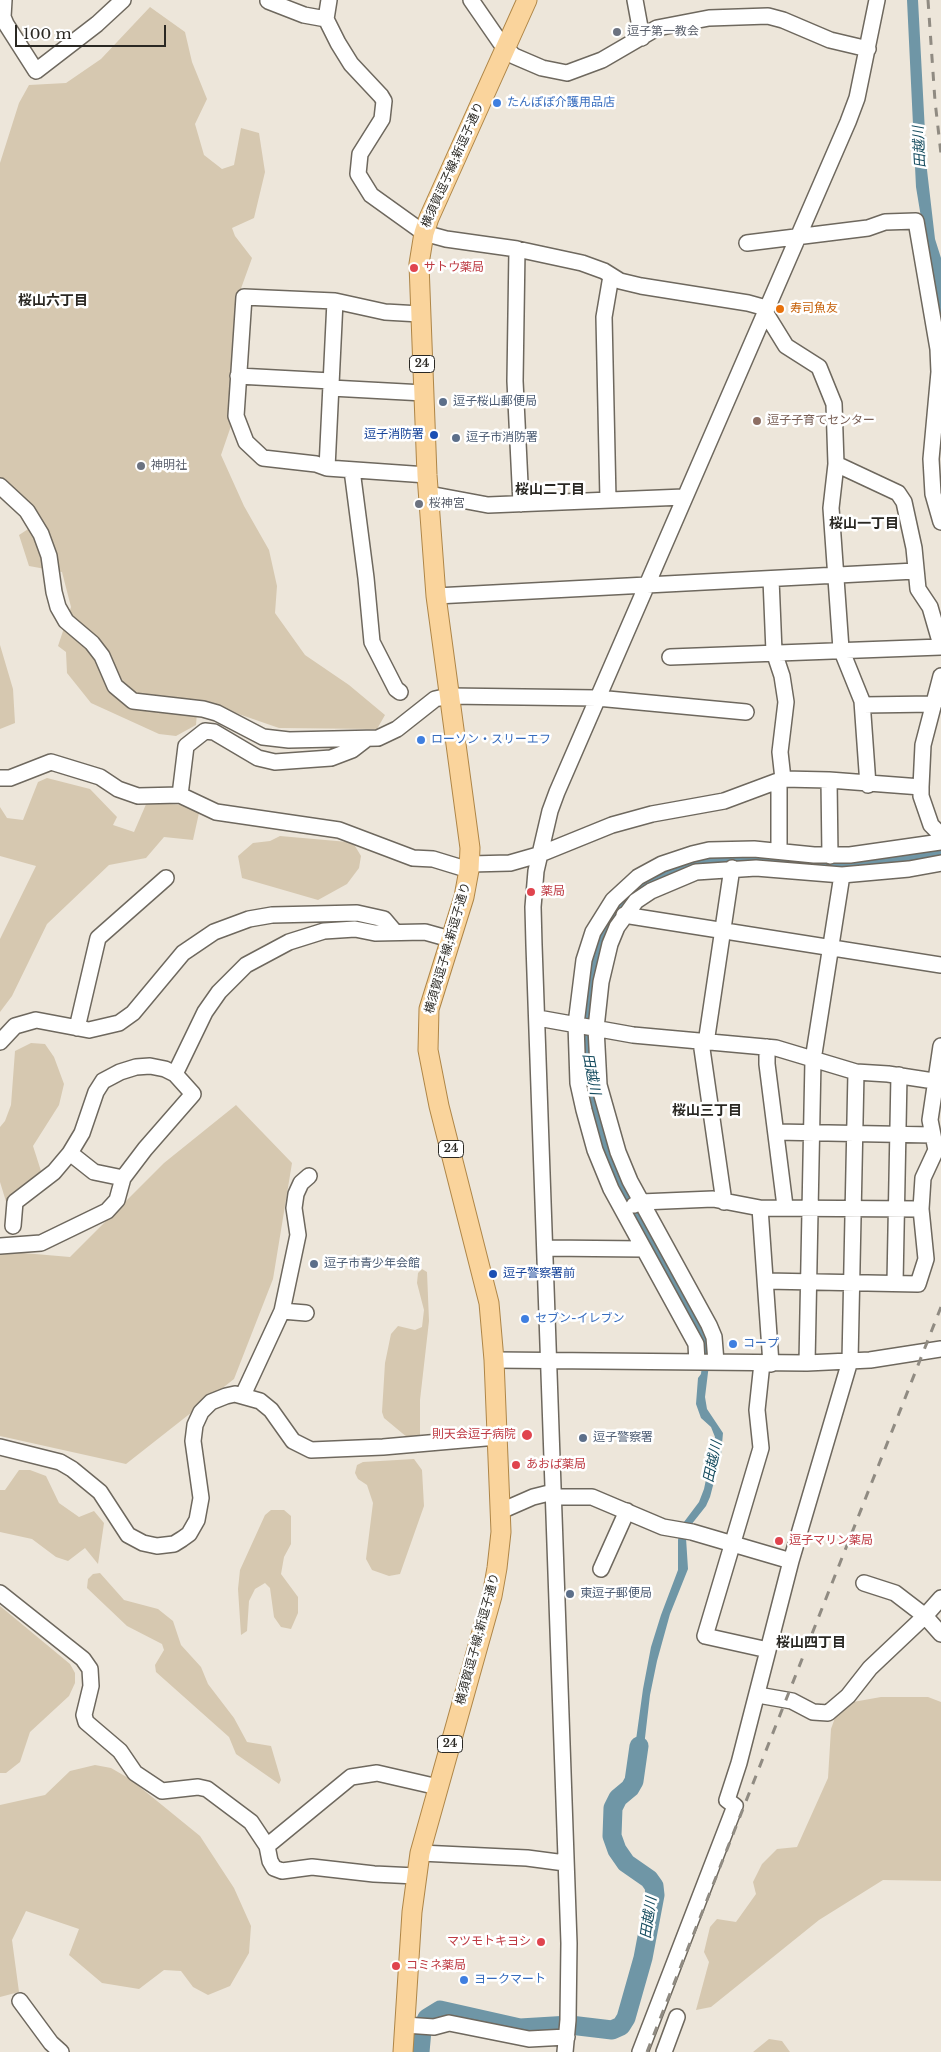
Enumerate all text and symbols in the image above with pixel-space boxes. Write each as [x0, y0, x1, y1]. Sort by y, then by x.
scale bar [18, 15, 169, 47]
text: 100 m [23, 24, 72, 43]
place label: 逗子第一教会 [627, 25, 699, 39]
marker: 逗子第一教会 [611, 26, 623, 38]
place label: たんぽぽ介護用品店 [507, 96, 615, 110]
marker: たんぽぽ介護用品店 [491, 97, 503, 109]
street label: 横須賀逗子線;新逗子通り [419, 100, 487, 230]
water label: 田越川 [911, 126, 929, 168]
place label: サトウ薬局 [424, 261, 484, 275]
marker: サトウ薬局 [408, 262, 420, 274]
district label: 桜山六丁目 [18, 293, 88, 309]
place label: 寿司魚友 [790, 302, 838, 316]
marker: 寿司魚友 [774, 303, 786, 315]
road number: 24 [410, 356, 434, 372]
place label: 逗子桜山郵便局 [453, 395, 537, 409]
marker: 逗子桜山郵便局 [437, 396, 449, 408]
place label: 逗子子育てセンター [767, 414, 875, 428]
marker: 逗子子育てセンター [751, 415, 763, 427]
place label: 逗子消防署 [364, 428, 424, 442]
marker: 逗子消防署 [428, 429, 440, 441]
place label: 逗子市消防署 [466, 431, 538, 445]
marker: 逗子市消防署 [450, 432, 462, 444]
place label: 神明社 [151, 459, 187, 473]
marker: 神明社 [135, 460, 147, 472]
district label: 桜山二丁目 [515, 482, 585, 498]
place label: 桜神宮 [429, 497, 465, 511]
marker: 桜神宮 [413, 498, 425, 510]
district label: 桜山一丁目 [829, 516, 899, 532]
place label: ローソン・スリーエフ [431, 733, 551, 747]
marker: ローソン・スリーエフ [415, 734, 427, 746]
street label: 横須賀逗子線;新逗子通り [422, 881, 474, 1015]
place label: 薬局 [541, 885, 565, 899]
marker: 薬局 [525, 886, 537, 898]
water label: 田越川 [579, 1052, 603, 1096]
district label: 桜山三丁目 [672, 1103, 742, 1119]
road number: 24 [438, 1140, 464, 1158]
place label: 逗子市青少年会館 [324, 1257, 420, 1271]
marker: 逗子市青少年会館 [308, 1258, 320, 1270]
place label: 逗子警察署前 [503, 1267, 575, 1281]
marker: 逗子警察署前 [487, 1268, 499, 1280]
place label: セブン-イレブン [535, 1312, 625, 1326]
marker: セブン-イレブン [519, 1313, 531, 1325]
place label: コープ [743, 1337, 779, 1351]
marker: コープ [727, 1338, 739, 1350]
place label: 則天会逗子病院 [432, 1428, 516, 1442]
marker: 則天会逗子病院 [520, 1428, 534, 1442]
place label: 逗子警察署 [593, 1431, 653, 1445]
marker: 逗子警察署 [577, 1432, 589, 1444]
water label: 田越川 [700, 1440, 726, 1484]
place label: あおば薬局 [526, 1458, 586, 1472]
marker: あおば薬局 [510, 1459, 522, 1471]
place label: 逗子マリン薬局 [789, 1534, 873, 1548]
marker: 逗子マリン薬局 [773, 1535, 785, 1547]
street label: 横須賀逗子線;新逗子通り [453, 1572, 503, 1706]
place label: 東逗子郵便局 [580, 1587, 652, 1601]
marker: 東逗子郵便局 [564, 1588, 576, 1600]
district label: 桜山四丁目 [776, 1635, 846, 1651]
road number: 24 [438, 1736, 462, 1752]
water label: 田越川 [638, 1896, 660, 1940]
place label: マツモトキヨシ [447, 1935, 531, 1949]
marker: マツモトキヨシ [535, 1936, 547, 1948]
place label: コミネ薬局 [406, 1959, 466, 1973]
marker: コミネ薬局 [390, 1960, 402, 1972]
place label: ヨークマート [474, 1973, 546, 1987]
marker: ヨークマート [458, 1974, 470, 1986]

